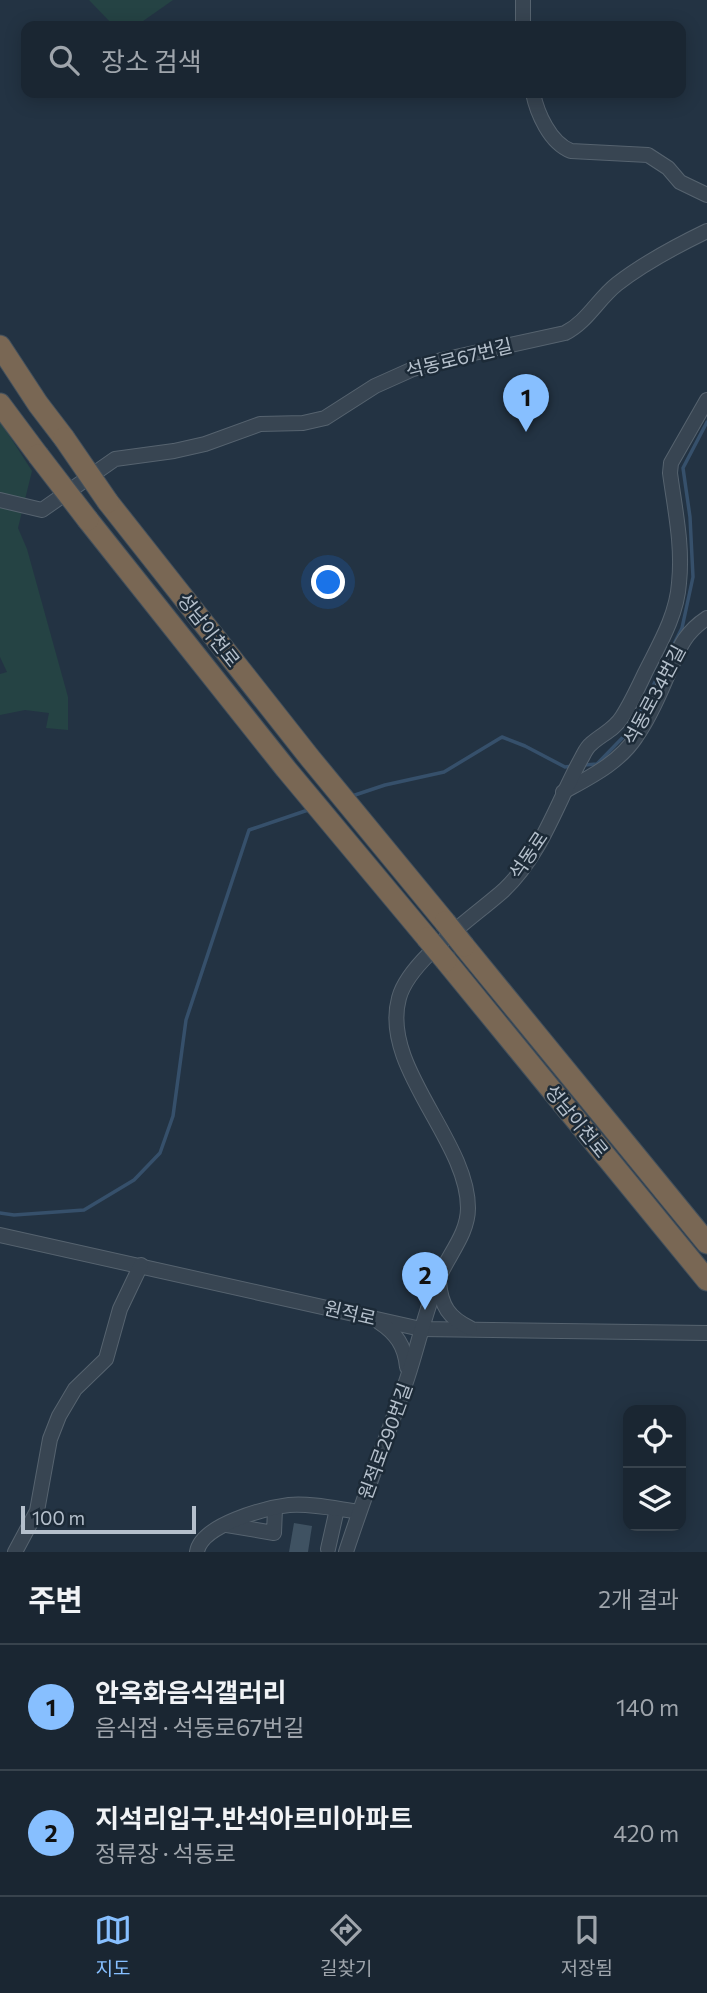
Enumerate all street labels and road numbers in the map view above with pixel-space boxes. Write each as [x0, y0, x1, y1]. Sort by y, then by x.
street label: 석동로67번길 [403, 333, 514, 382]
street label: 성남이천로 [173, 588, 245, 671]
street label: 석동로34번길 [618, 641, 689, 749]
street label: 석동로 [503, 827, 552, 883]
street label: 성남이천로 [541, 1079, 614, 1162]
street label: 원적로 [322, 1295, 378, 1330]
street label: 원적로290번길 [353, 1380, 416, 1502]

